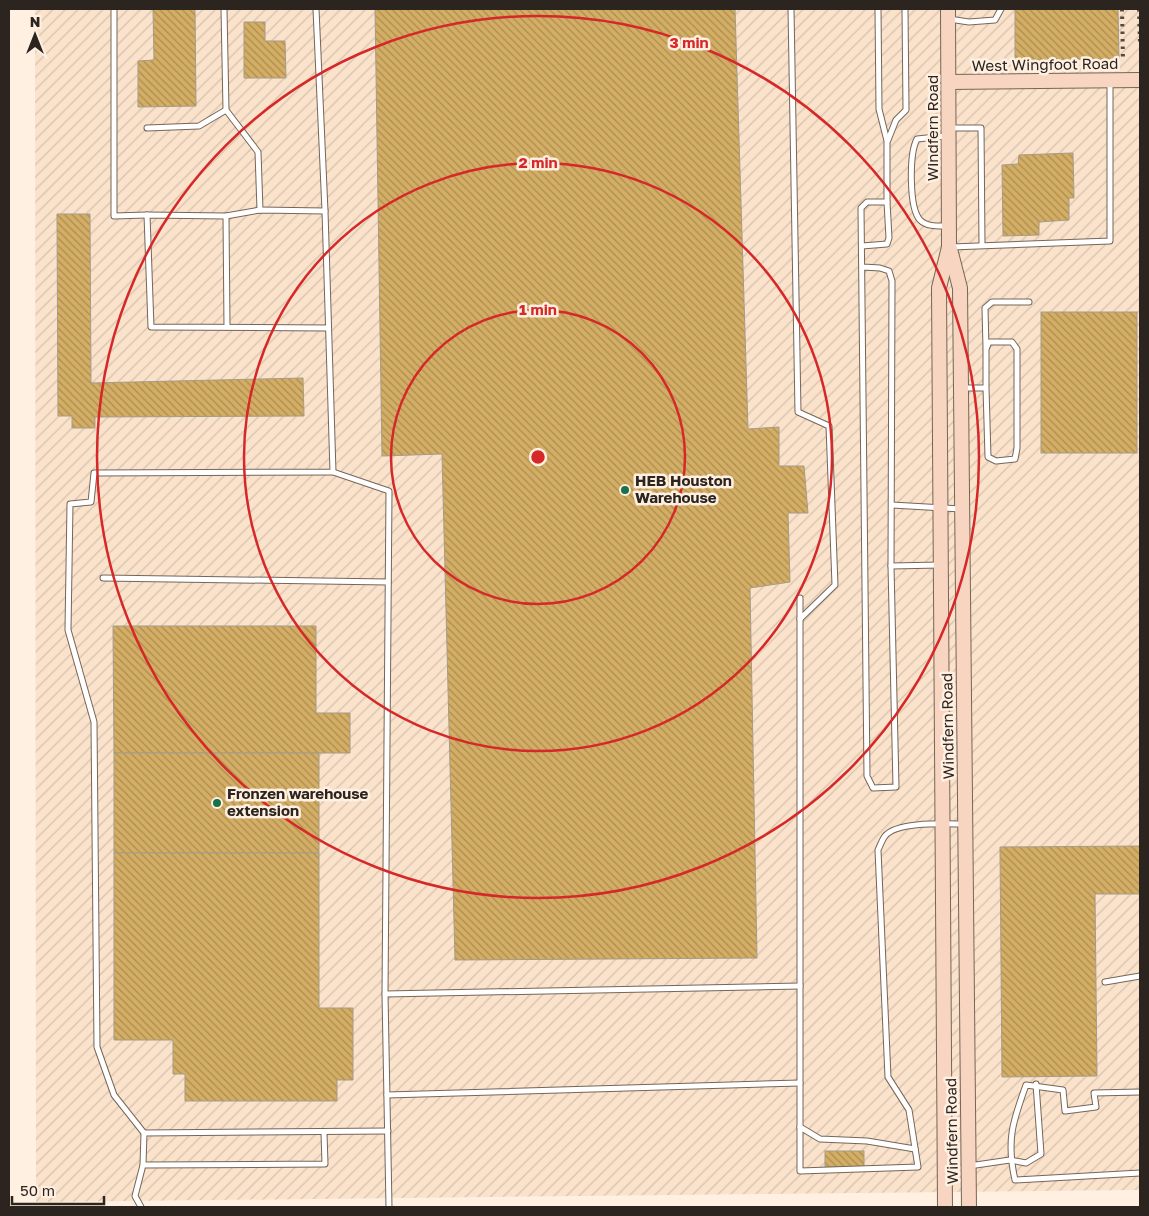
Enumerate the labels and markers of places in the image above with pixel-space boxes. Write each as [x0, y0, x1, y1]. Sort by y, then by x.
centre of rings [529, 448, 547, 466]
place label: HEB Houston Warehouse [635, 471, 732, 506]
marker: HEB Houston Warehouse [619, 484, 631, 496]
place label: Fronzen warehouse extension [227, 784, 369, 819]
marker: Fronzen warehouse extension [211, 797, 223, 809]

